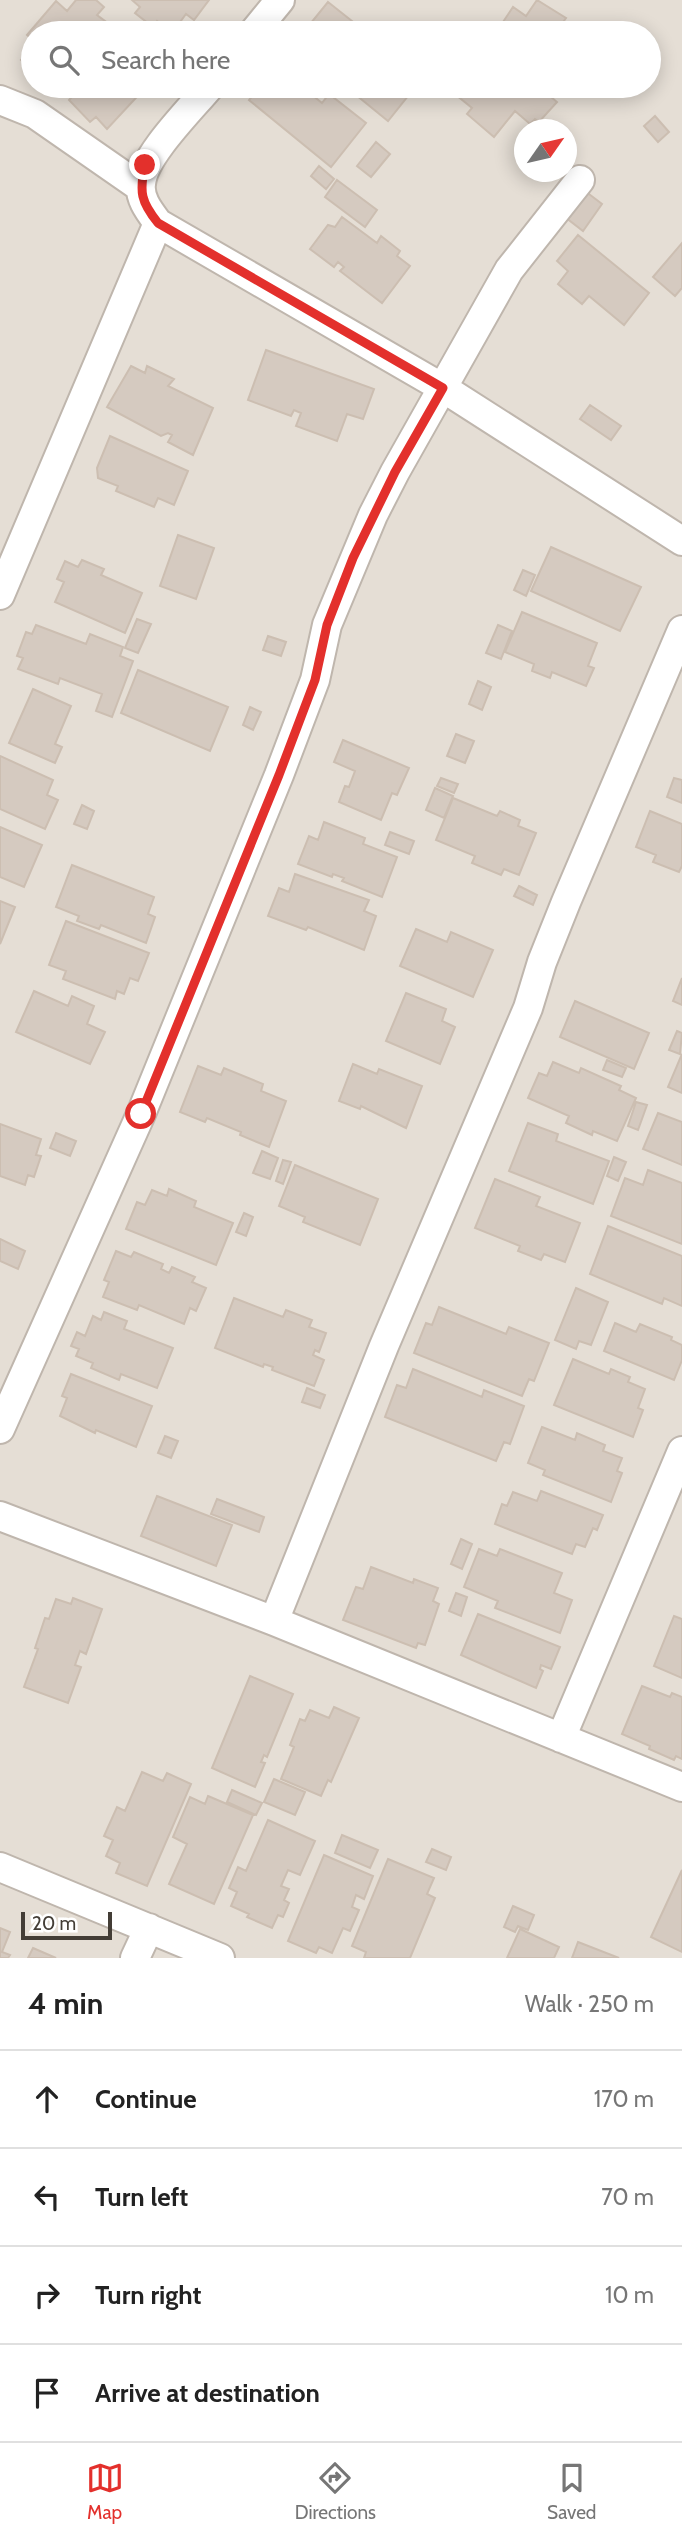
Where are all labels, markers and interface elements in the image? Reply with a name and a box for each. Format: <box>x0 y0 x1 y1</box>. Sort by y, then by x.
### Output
search box <box>21 21 661 98</box>
icon: search <box>45 41 83 79</box>
text: Search here <box>101 44 230 76</box>
north arrow <box>514 119 577 182</box>
route end <box>129 149 160 180</box>
route start <box>125 1098 156 1129</box>
scale bar <box>21 1909 112 1941</box>
text: 20 m <box>32 1912 76 1935</box>
text: 4 min <box>28 1985 103 2022</box>
text: Walk · 250 m <box>525 1990 654 2018</box>
icon: ahead <box>28 2080 66 2118</box>
text: Continue <box>95 2083 197 2115</box>
text: 170 m <box>594 2085 654 2113</box>
icon: left <box>28 2178 66 2216</box>
text: Turn left <box>95 2181 188 2213</box>
text: 70 m <box>601 2183 654 2211</box>
icon: right <box>28 2276 66 2314</box>
text: Turn right <box>95 2279 201 2311</box>
text: 10 m <box>605 2281 654 2309</box>
icon: arrive <box>28 2374 66 2412</box>
text: Arrive at destination <box>95 2377 320 2409</box>
tab: Map <box>86 2459 124 2524</box>
tab: Directions <box>295 2459 376 2524</box>
tab: Saved <box>547 2459 596 2524</box>

